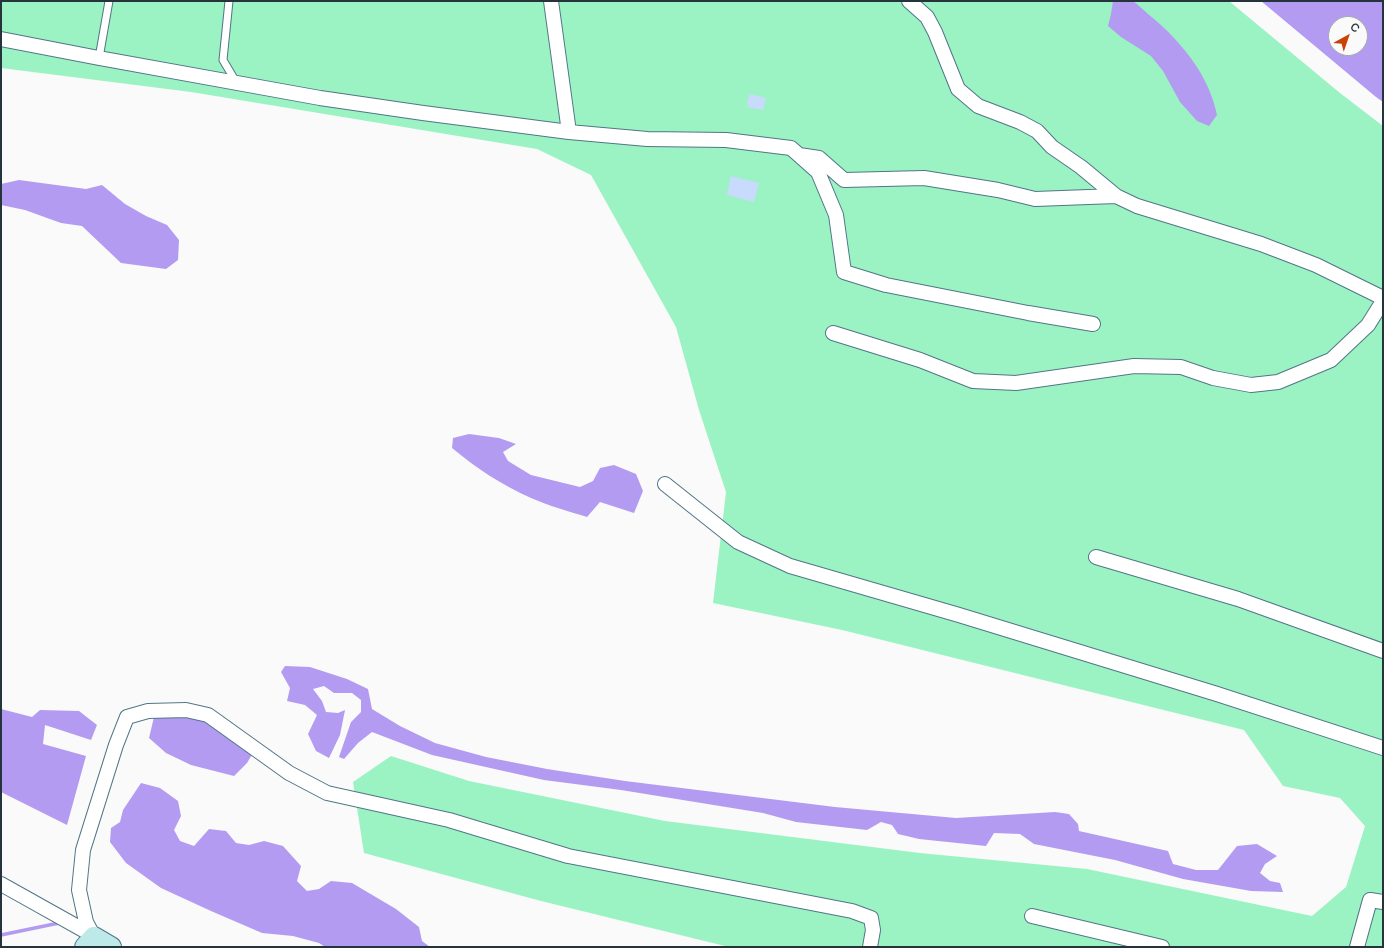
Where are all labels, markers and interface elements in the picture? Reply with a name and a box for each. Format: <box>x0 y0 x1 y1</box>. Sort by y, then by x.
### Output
north arrow <box>1328 16 1368 56</box>
text: С <box>1347 19 1363 36</box>

